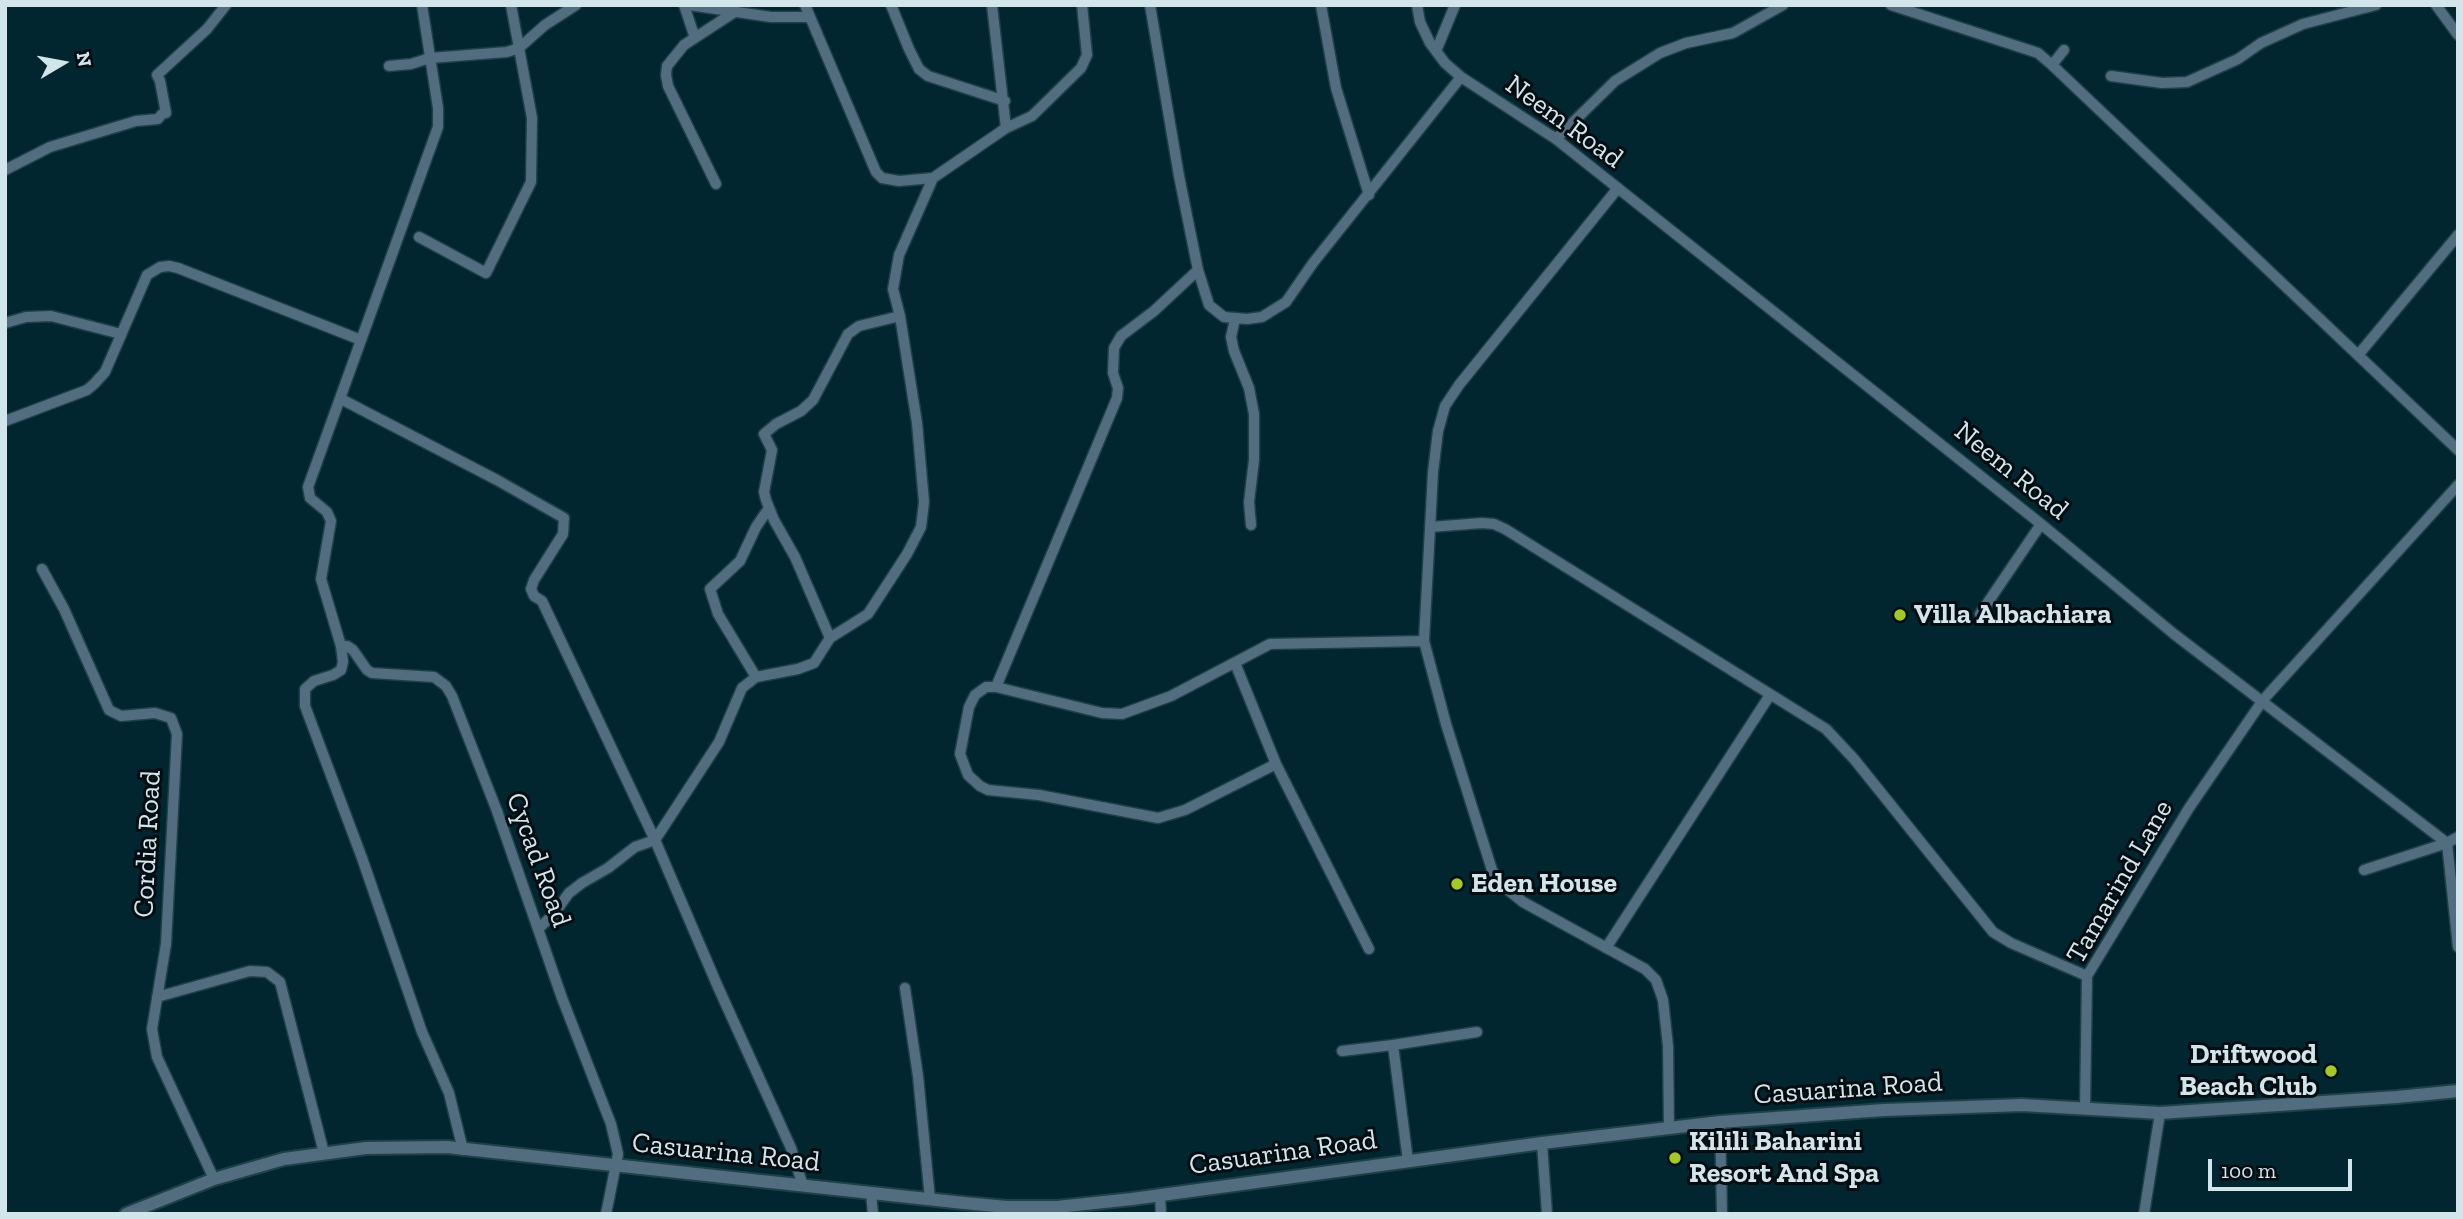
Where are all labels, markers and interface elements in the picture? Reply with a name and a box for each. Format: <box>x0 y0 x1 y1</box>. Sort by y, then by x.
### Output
north arrow <box>28 28 98 98</box>
text: N <box>72 50 97 68</box>
street label: Neem Road <box>1499 68 1629 176</box>
street label: Neem Road <box>1947 415 2075 527</box>
place label: Villa Albachiara <box>1914 598 2111 632</box>
marker: Villa Albachiara <box>1892 607 1908 623</box>
street label: Cordia Road <box>127 769 169 919</box>
street label: Cycad Road <box>498 788 578 932</box>
street label: Tamarind Lane <box>2060 794 2180 970</box>
place label: Eden House <box>1471 867 1617 901</box>
marker: Eden House <box>1449 876 1465 892</box>
place label: Driftwood Beach Club <box>2179 1038 2317 1104</box>
marker: Driftwood Beach Club <box>2323 1063 2339 1079</box>
street label: Casuarina Road <box>1753 1066 1943 1112</box>
street label: Casuarina Road <box>1187 1123 1379 1183</box>
place label: Kilili Baharini Resort And Spa <box>1689 1125 1879 1191</box>
street label: Casuarina Road <box>630 1126 822 1180</box>
scale bar <box>2211 1146 2354 1190</box>
marker: Kilili Baharini Resort And Spa <box>1667 1150 1683 1166</box>
text: 100 m <box>2221 1158 2276 1183</box>

